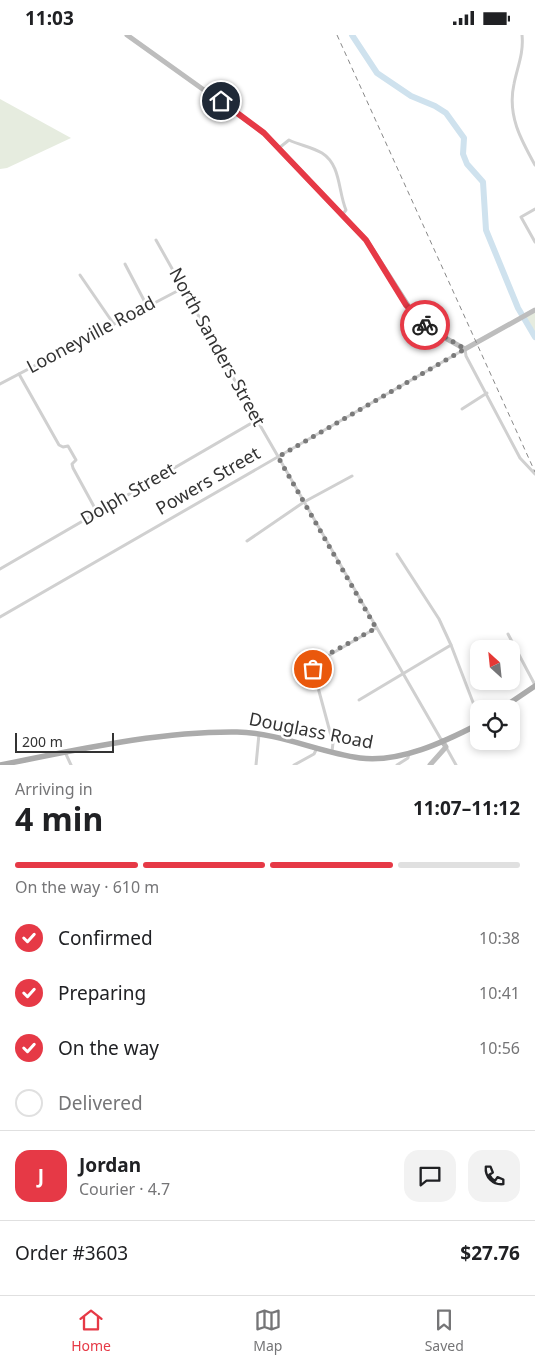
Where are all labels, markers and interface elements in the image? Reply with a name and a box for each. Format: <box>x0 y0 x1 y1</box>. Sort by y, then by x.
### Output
text: 11:03 <box>25 5 74 31</box>
pin <box>200 80 242 122</box>
icon: home <box>207 87 235 115</box>
street label: North Sanders Street <box>164 263 272 430</box>
street label: Looneyville Road <box>22 290 159 378</box>
courier <box>400 300 450 350</box>
icon: bike <box>411 311 439 339</box>
street label: Powers Street <box>151 440 264 520</box>
street label: Dolph Street <box>76 456 180 530</box>
north arrow <box>470 640 520 690</box>
map controls <box>470 640 520 750</box>
pin <box>292 648 334 690</box>
icon: bag <box>299 655 327 683</box>
button: locate <box>470 700 520 750</box>
street label: Douglass Road <box>247 706 375 754</box>
scale bar <box>15 730 114 753</box>
text: 200 m <box>22 732 63 751</box>
text: Arriving in <box>15 778 93 800</box>
text: 11:07–11:12 <box>413 795 520 821</box>
text: 4 min <box>15 797 103 840</box>
text: On the way · 610 m <box>15 876 159 898</box>
icon: check <box>15 924 43 952</box>
text: Confirmed <box>58 925 153 951</box>
text: 10:38 <box>479 927 520 949</box>
icon: check <box>15 979 43 1007</box>
text: Preparing <box>58 980 146 1006</box>
text: 10:41 <box>479 982 520 1004</box>
icon: check <box>15 1034 43 1062</box>
text: On the way <box>58 1035 159 1061</box>
text: 10:56 <box>479 1037 520 1059</box>
text: Delivered <box>58 1090 143 1116</box>
button: chat <box>404 1150 456 1202</box>
button: phone <box>468 1150 520 1202</box>
text: Jordan <box>79 1152 141 1178</box>
text: J <box>38 1163 44 1189</box>
text: Courier · 4.7 <box>79 1178 170 1200</box>
text: Order #3603 <box>15 1240 128 1266</box>
text: $27.76 <box>460 1240 520 1266</box>
tab: Home <box>71 1306 111 1355</box>
tab: Map <box>253 1306 282 1355</box>
tab: Saved <box>425 1306 464 1355</box>

